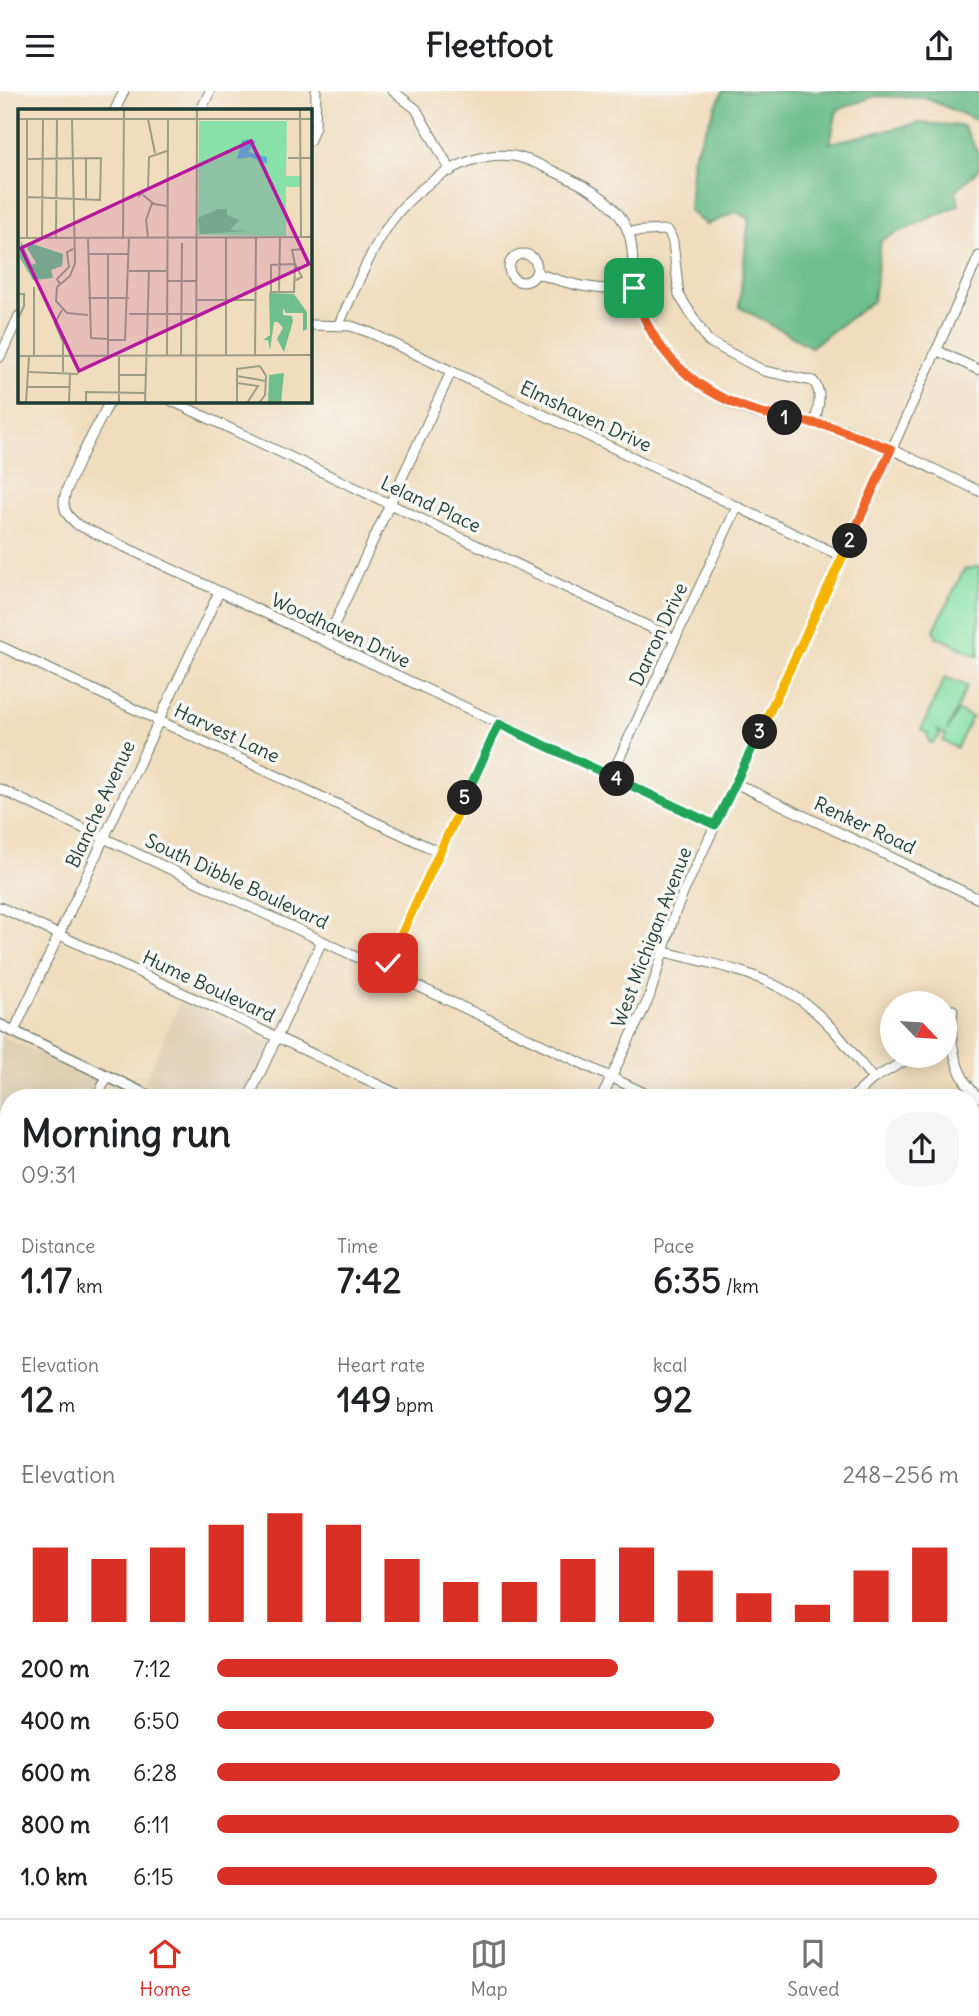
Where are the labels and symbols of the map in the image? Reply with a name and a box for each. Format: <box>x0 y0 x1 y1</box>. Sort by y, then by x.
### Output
inset map <box>18 109 312 403</box>
pin <box>604 258 664 318</box>
street label: Elmshaven Drive <box>516 375 656 457</box>
pin: 1 <box>768 401 802 435</box>
street label: Leland Place <box>377 470 485 538</box>
pin: 2 <box>832 524 868 559</box>
street label: Darron Drive <box>624 579 692 689</box>
street label: Woodhaven Drive <box>268 587 414 673</box>
street label: Harvest Lane <box>170 698 284 768</box>
pin: 3 <box>742 715 778 749</box>
street label: Blanche Avenue <box>60 737 140 871</box>
pin: 4 <box>600 761 634 797</box>
pin: 5 <box>448 781 482 815</box>
street label: Renker Road <box>810 791 920 859</box>
street label: South Dibble Boulevard <box>142 828 332 934</box>
street label: West Michigan Avenue <box>605 843 697 1031</box>
pin <box>358 933 418 993</box>
street label: Hume Boulevard <box>139 945 279 1027</box>
north arrow <box>880 991 957 1067</box>

